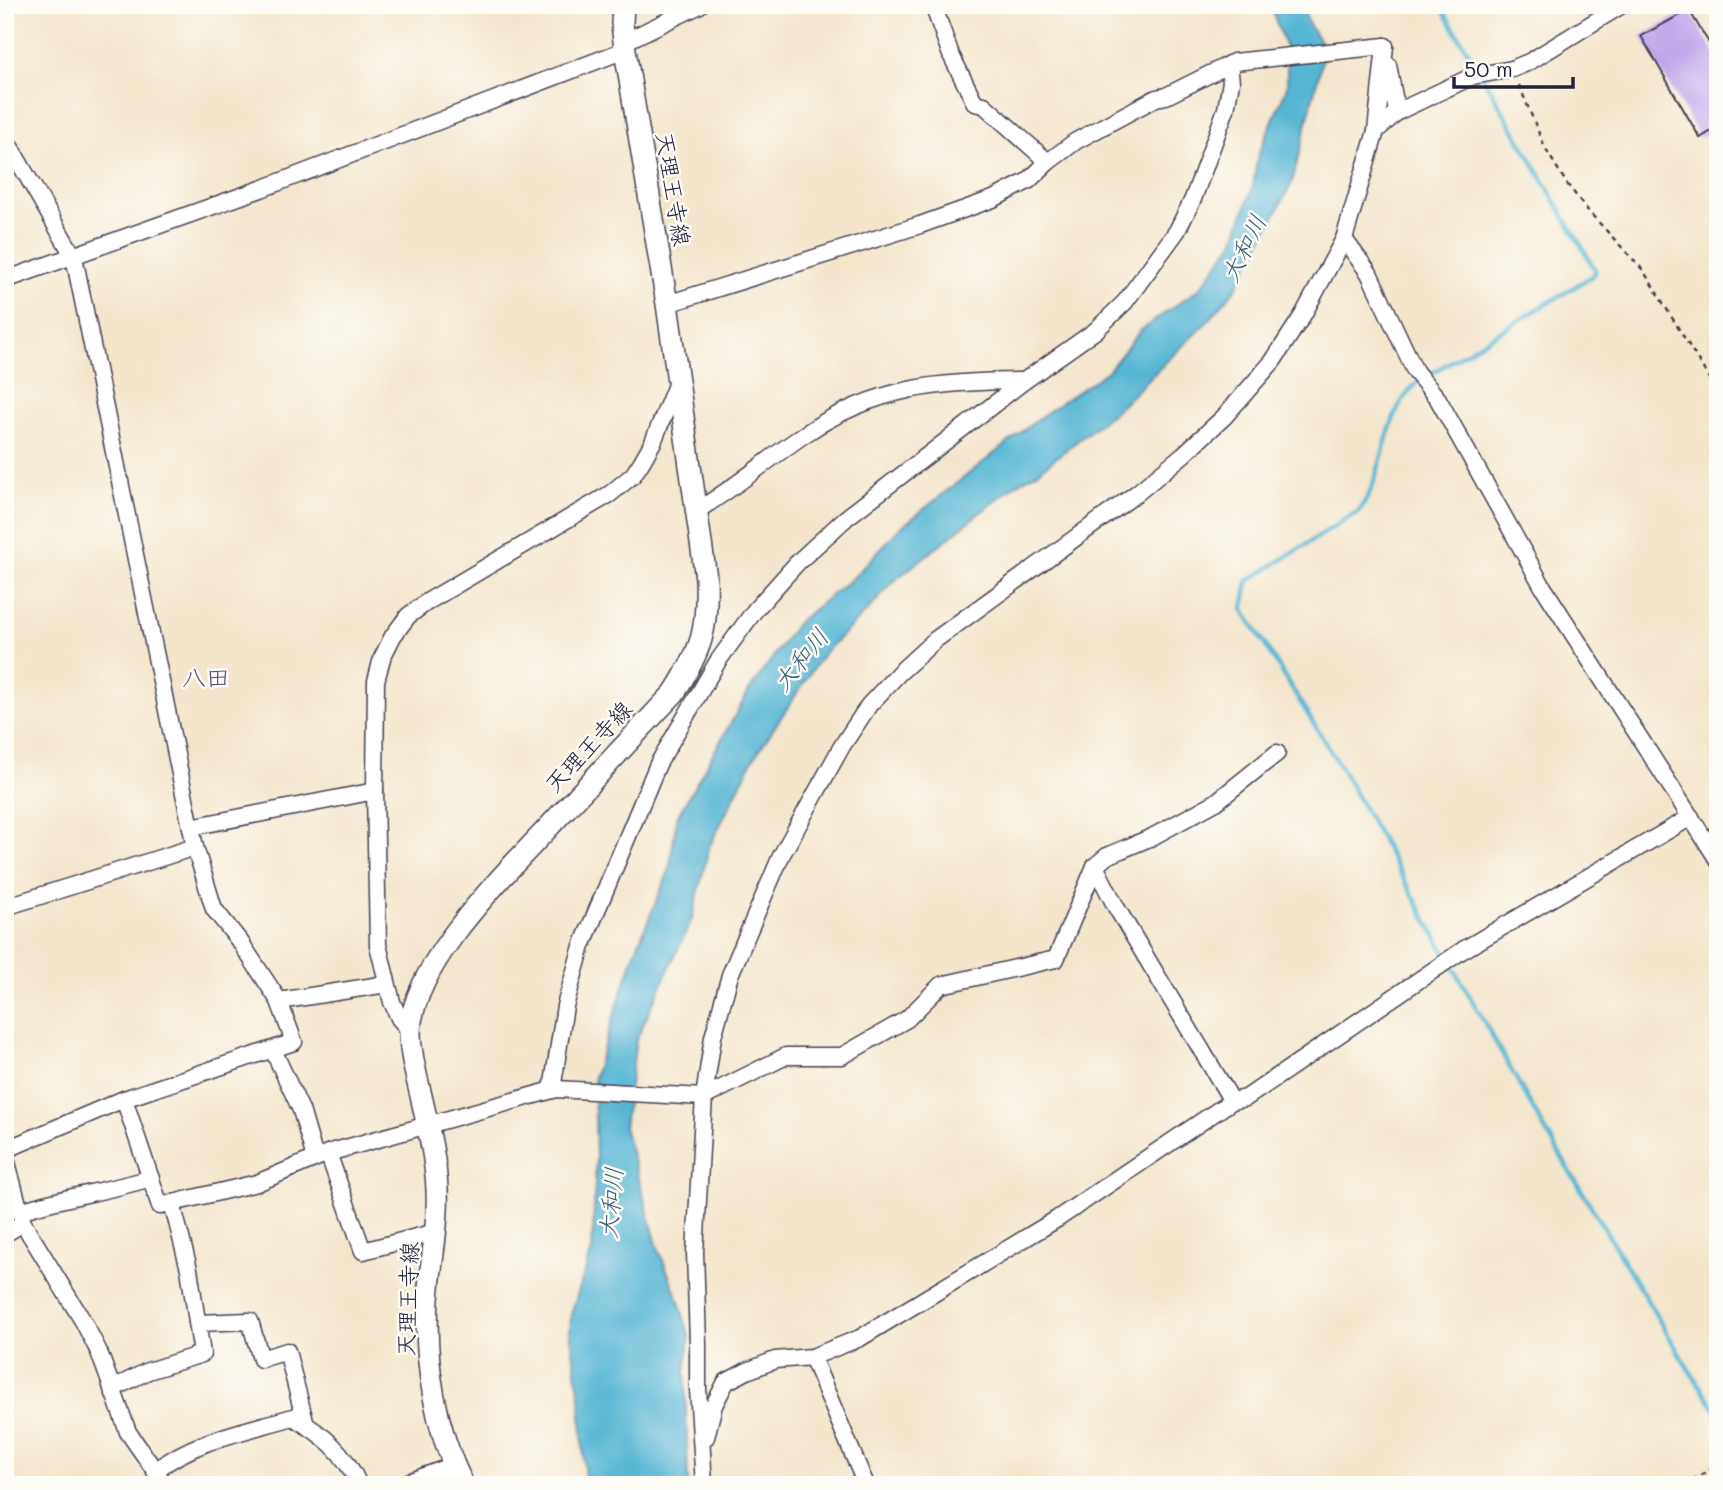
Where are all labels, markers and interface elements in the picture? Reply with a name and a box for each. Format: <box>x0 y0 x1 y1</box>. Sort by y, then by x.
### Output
scale bar <box>1454 46 1572 90</box>
text: 50 m <box>1464 55 1513 82</box>
street label: 天理王寺線 <box>650 130 698 248</box>
water label: 大和川 <box>1213 209 1273 287</box>
water label: 大和川 <box>765 621 835 697</box>
district label: 八田 <box>182 661 230 692</box>
street label: 天理王寺線 <box>538 694 638 798</box>
water label: 大和川 <box>591 1166 629 1240</box>
street label: 天理王寺線 <box>390 1241 424 1357</box>

